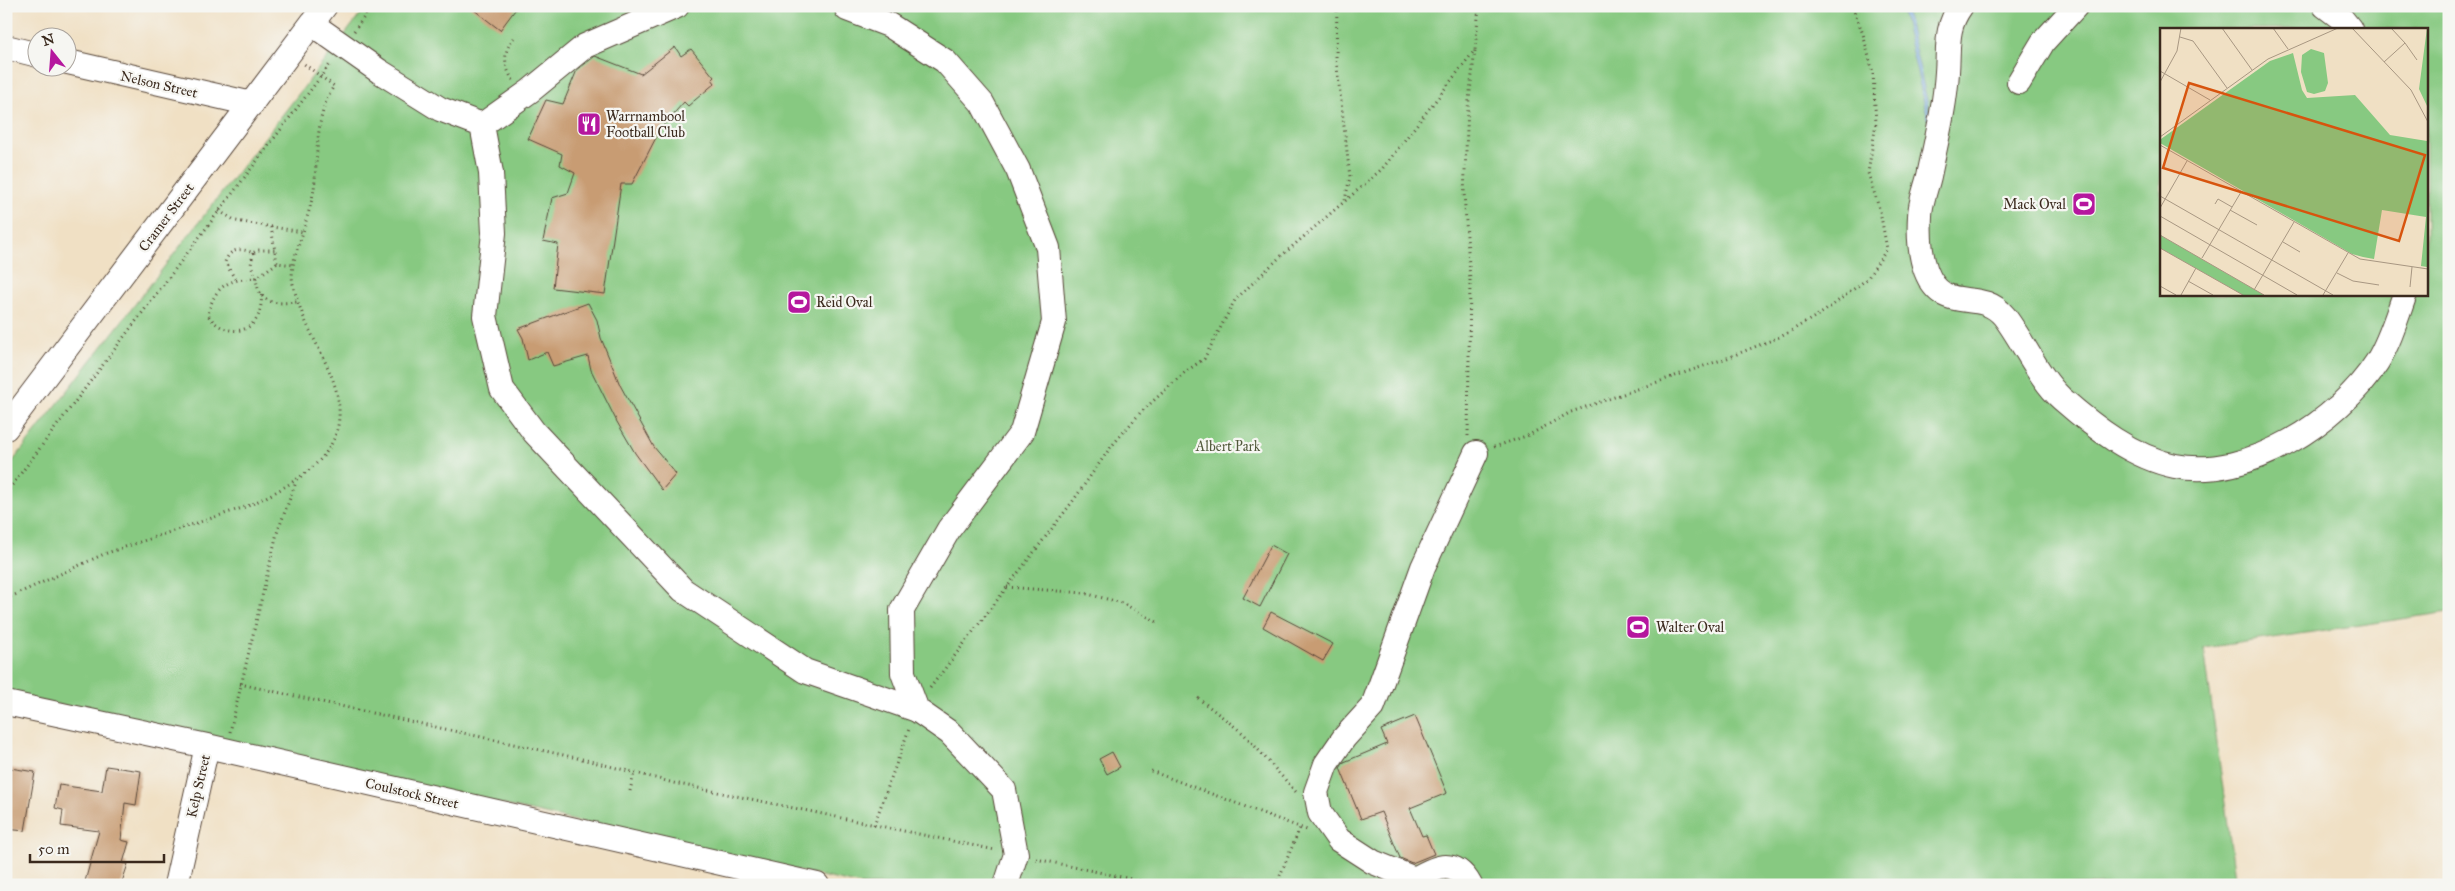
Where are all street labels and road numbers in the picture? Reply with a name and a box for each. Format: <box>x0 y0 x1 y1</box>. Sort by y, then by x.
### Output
street label: Nelson Street <box>119 67 199 102</box>
street label: Cramer Street <box>135 180 198 255</box>
street label: Kelp Street <box>183 753 214 819</box>
street label: Coulstock Street <box>364 774 460 813</box>

